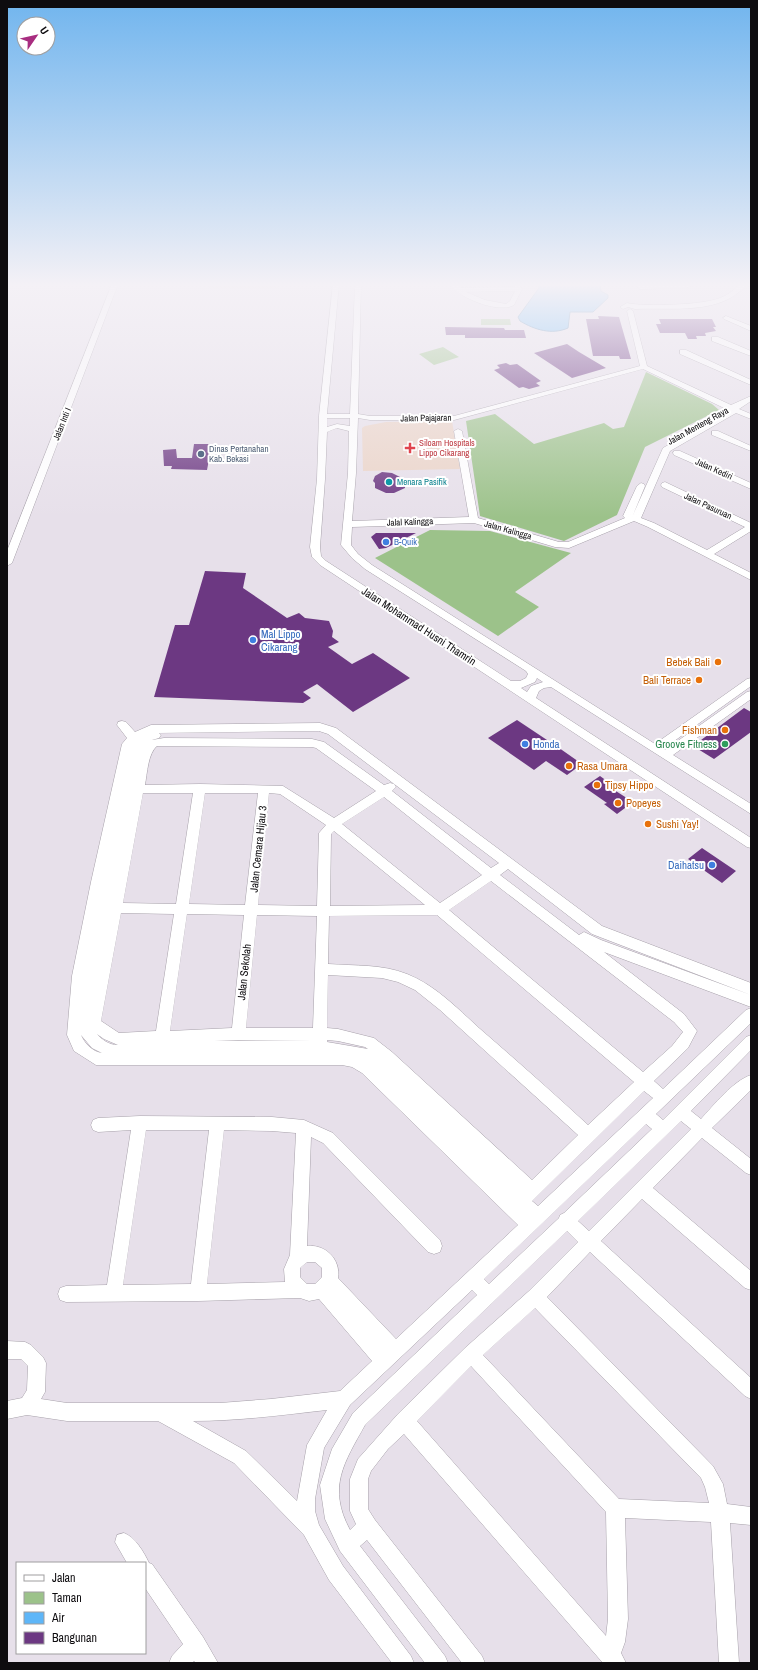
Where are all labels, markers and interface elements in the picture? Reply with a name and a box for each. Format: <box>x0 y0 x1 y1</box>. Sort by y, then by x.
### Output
north arrow <box>16 16 56 56</box>
text: U <box>37 24 52 37</box>
street label: Jalan Menteng Raya <box>665 404 731 448</box>
street label: Jalan Inti I <box>50 406 74 442</box>
street label: Jalan Pajajaran <box>400 412 452 424</box>
place label: Siloam Hospitals Lippo Cikarang <box>419 437 475 459</box>
marker: Siloam Hospitals Lippo Cikarang <box>404 442 416 454</box>
place label: Dinas Pertanahan Kab. Bekasi <box>209 443 269 465</box>
marker: Dinas Pertanahan Kab. Bekasi <box>196 449 206 459</box>
street label: Jalan Kediri <box>694 456 734 482</box>
place label: Menara Pasifik <box>397 476 447 488</box>
marker: Menara Pasifik <box>384 477 394 487</box>
street label: Jalan Pasuruan <box>682 490 734 522</box>
street label: Jalal Kalingga <box>387 515 433 529</box>
street label: Jalan Kalingga <box>483 518 533 542</box>
place label: B-Quik <box>394 536 417 548</box>
marker: B-Quik <box>381 537 391 547</box>
street label: Jalan Mohammad Husni Thamrin <box>359 584 479 668</box>
place label: Mal Lippo Cikarang <box>261 627 301 654</box>
marker: Mal Lippo Cikarang <box>248 635 258 645</box>
place label: Bebek Bali <box>666 655 710 669</box>
marker: Bebek Bali <box>713 657 723 667</box>
place label: Bali Terrace <box>643 673 691 687</box>
marker: Bali Terrace <box>694 675 704 685</box>
place label: Fishman <box>682 723 717 737</box>
marker: Fishman <box>720 725 730 735</box>
place label: Honda <box>533 737 560 751</box>
place label: Groove Fitness <box>655 737 717 751</box>
marker: Honda <box>520 739 530 749</box>
marker: Groove Fitness <box>720 739 730 749</box>
place label: Rasa Umara <box>577 759 628 773</box>
marker: Rasa Umara <box>564 761 574 771</box>
place label: Tipsy Hippo <box>605 778 653 792</box>
marker: Tipsy Hippo <box>592 780 602 790</box>
place label: Popeyes <box>626 796 662 810</box>
marker: Popeyes <box>613 798 623 808</box>
street label: Jalan Cemara Hijau 3 <box>246 805 270 893</box>
place label: Sushi Yay! <box>656 817 699 831</box>
marker: Sushi Yay! <box>643 819 653 829</box>
place label: Daihatsu <box>668 858 704 872</box>
marker: Daihatsu <box>707 860 717 870</box>
street label: Jalan Sekolah <box>234 943 254 1001</box>
legend <box>16 1562 146 1654</box>
text: Jalan <box>52 1570 76 1586</box>
text: Taman <box>52 1590 82 1606</box>
text: Air <box>51 1610 65 1626</box>
text: Bangunan <box>52 1630 97 1646</box>

